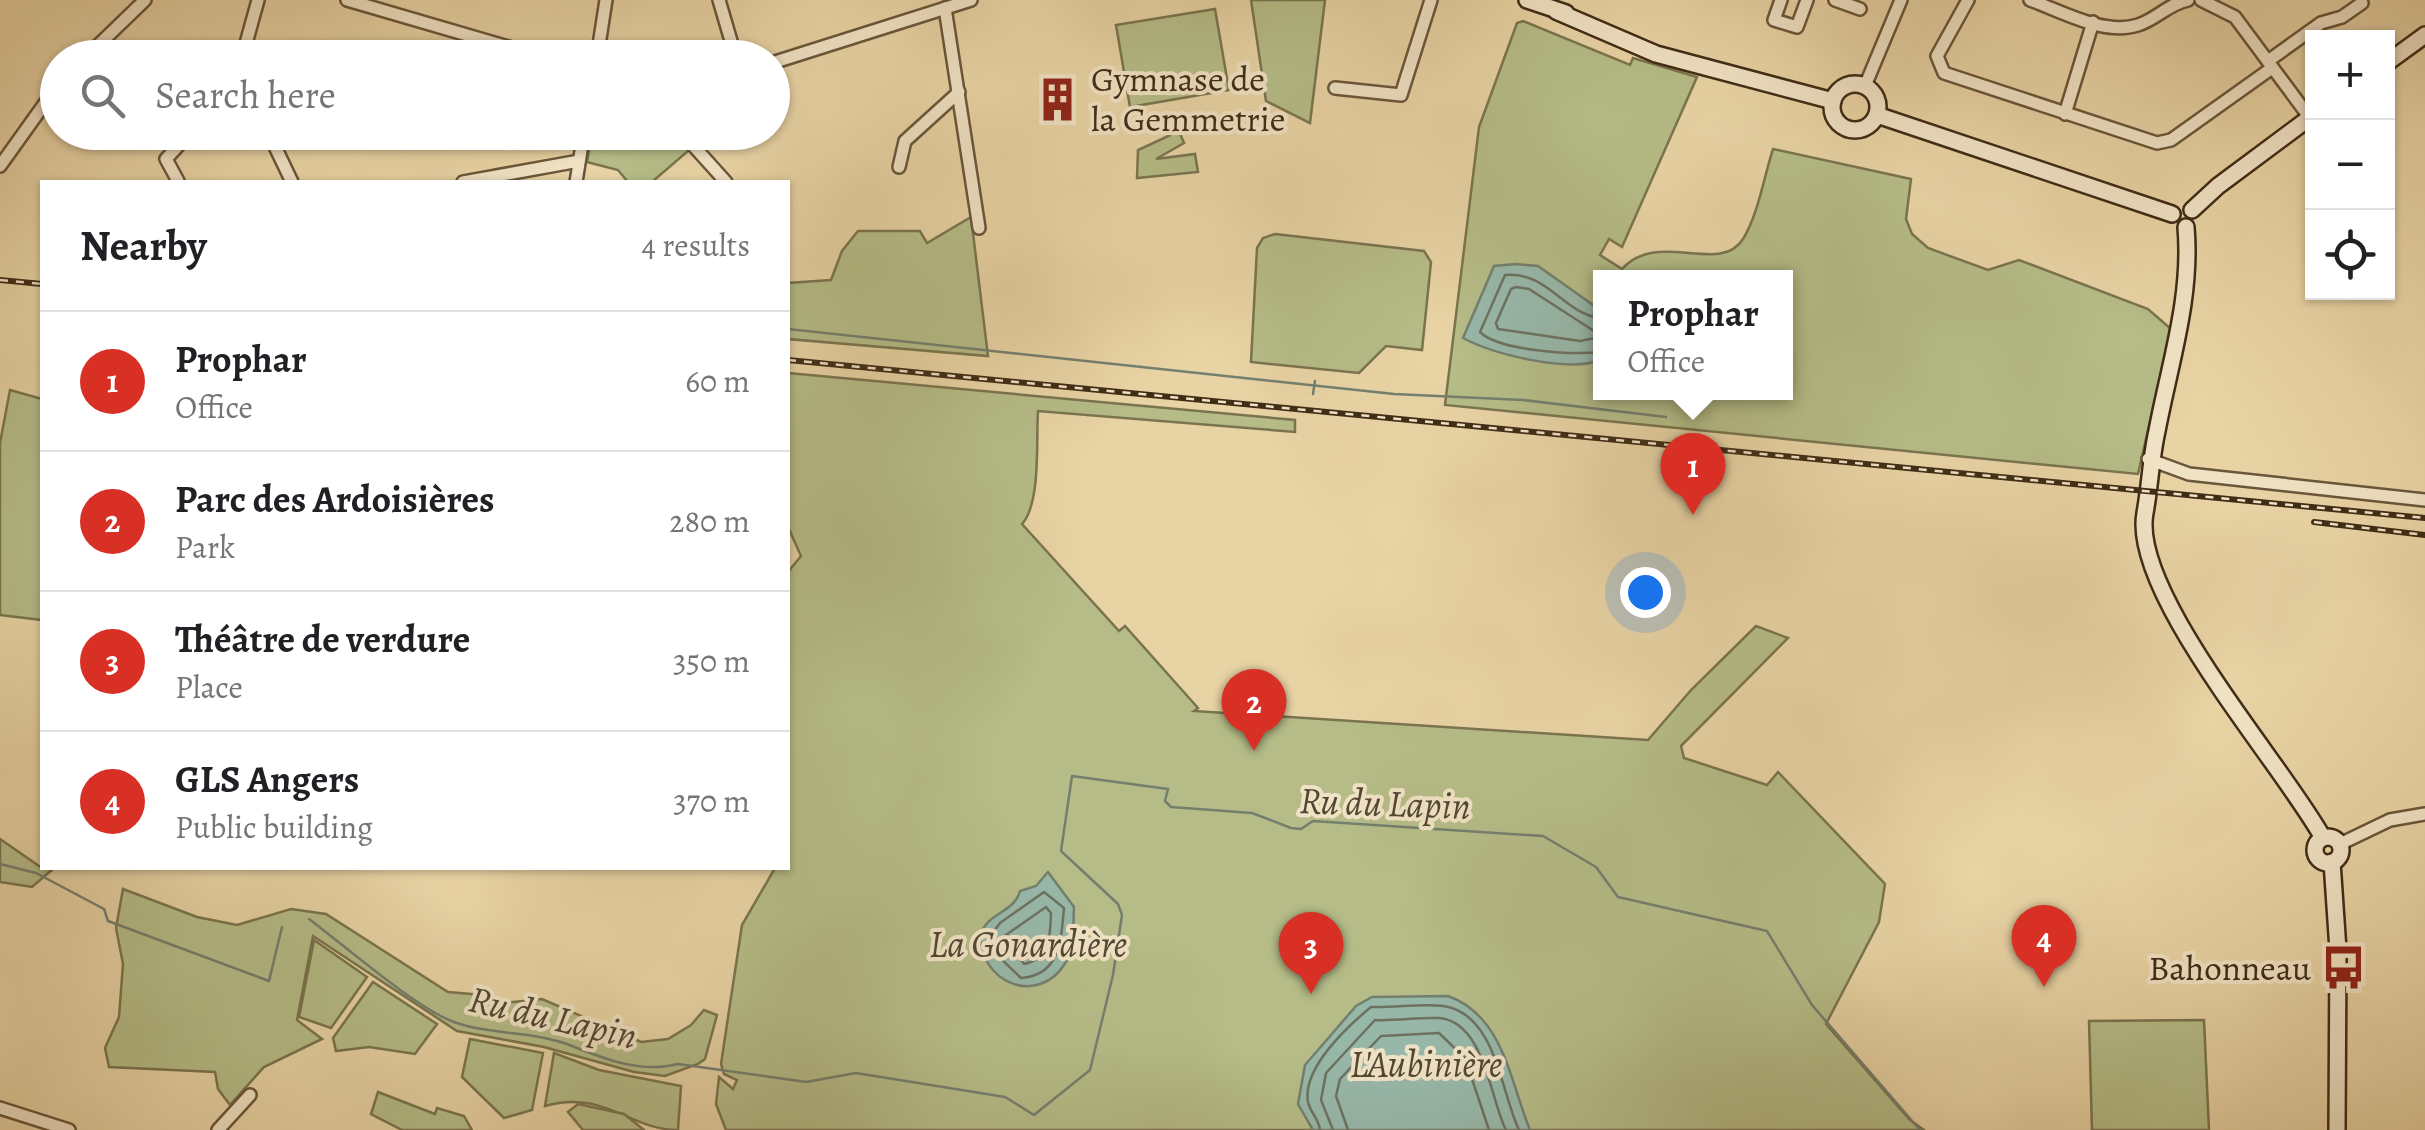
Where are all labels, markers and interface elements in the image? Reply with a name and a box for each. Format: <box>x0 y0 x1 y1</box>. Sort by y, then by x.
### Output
map controls <box>2305 30 2395 300</box>
button: + <box>2305 30 2395 120</box>
search box <box>40 40 790 150</box>
place label: Gymnase de la Gemmetrie <box>1091 55 1286 143</box>
icon: search <box>75 68 130 123</box>
text: Search here <box>155 69 336 121</box>
building icon: Gymnase de la Gemmetrie <box>1034 75 1082 123</box>
button: − <box>2305 120 2395 210</box>
button: locate <box>2305 210 2395 300</box>
text: Nearby <box>80 217 207 274</box>
text: 4 results <box>641 223 750 267</box>
popup <box>1593 270 1793 400</box>
text: Prophar <box>1627 287 1759 339</box>
text: Prophar <box>175 333 307 385</box>
text: Office <box>1627 339 1705 383</box>
text: 1 <box>107 359 118 403</box>
text: 60 m <box>685 359 750 403</box>
text: Office <box>175 385 253 429</box>
pin: 1 <box>1660 432 1726 515</box>
text: Parc des Ardoisières <box>175 473 495 525</box>
text: 2 <box>105 499 120 543</box>
text: 280 m <box>669 499 750 543</box>
text: Park <box>175 525 235 569</box>
your location <box>1620 567 1671 618</box>
text: Théâtre de verdure <box>175 613 470 665</box>
text: 3 <box>106 639 119 683</box>
text: 350 m <box>673 639 750 683</box>
text: Place <box>175 665 243 709</box>
pin: 2 <box>1222 668 1286 751</box>
text: GLS Angers <box>175 753 359 805</box>
water label: Ru du Lapin <box>1299 774 1471 832</box>
text: 4 <box>105 779 120 823</box>
text: 370 m <box>673 779 750 823</box>
text: Public building <box>175 805 373 849</box>
pin: 4 <box>2012 904 2076 987</box>
pin: 3 <box>1278 912 1344 994</box>
water label: La Gonardière <box>929 918 1127 970</box>
place label: Bahonneau <box>2148 944 2311 992</box>
bus stop icon: Bahonneau <box>2320 944 2368 992</box>
water label: Ru du Lapin <box>464 972 642 1062</box>
water label: L'Aubinière <box>1350 1038 1502 1090</box>

